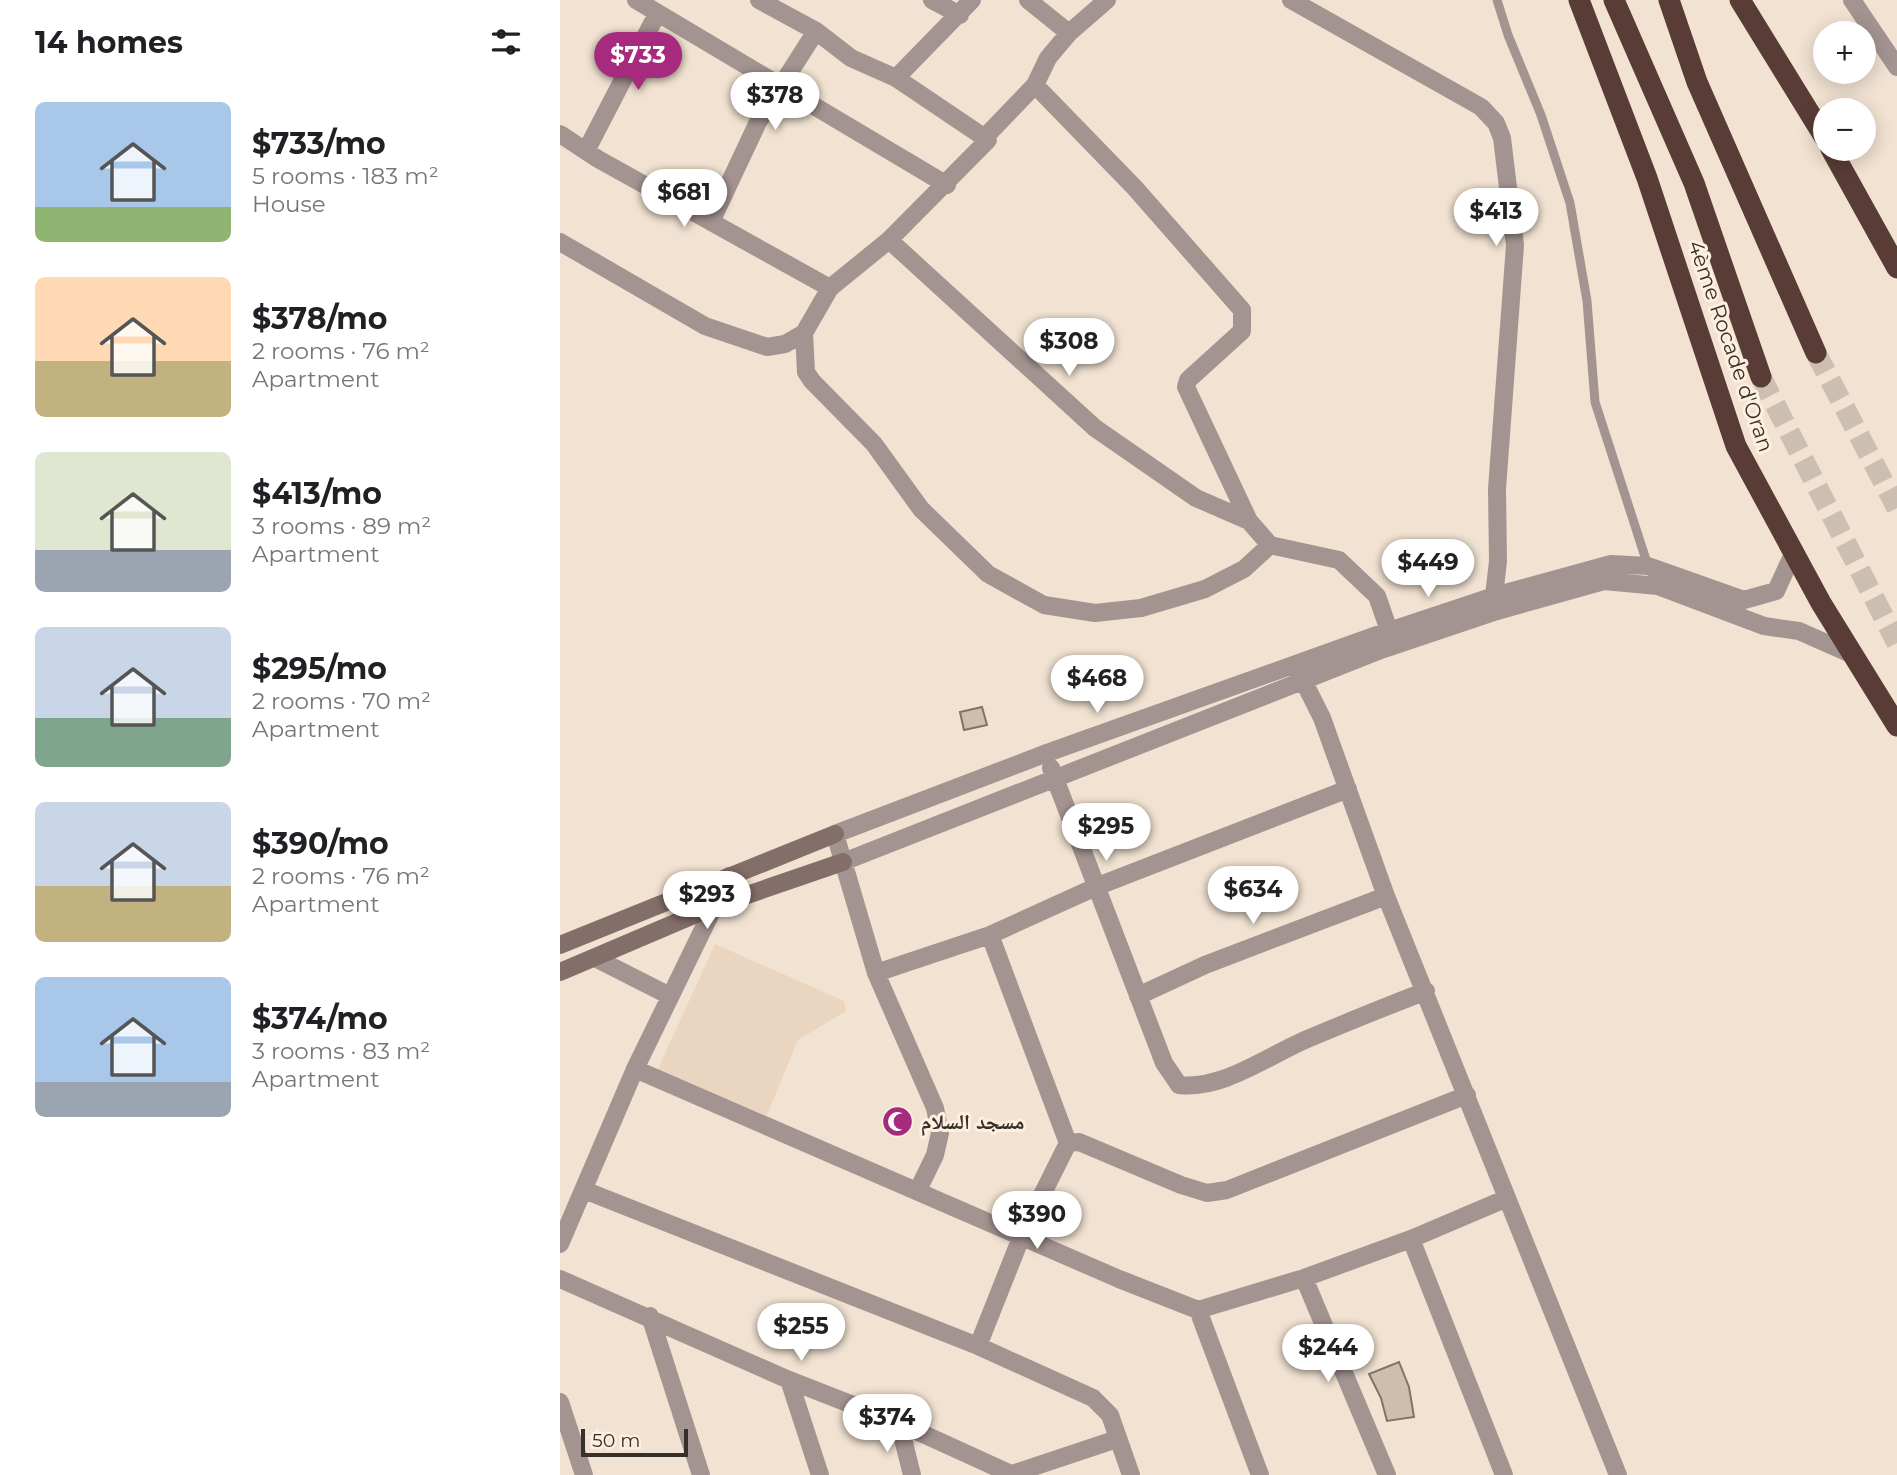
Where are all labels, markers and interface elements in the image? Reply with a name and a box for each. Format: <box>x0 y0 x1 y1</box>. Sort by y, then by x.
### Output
map controls <box>1813 21 1876 161</box>
button: + <box>1813 21 1876 84</box>
icon: filters <box>487 23 525 61</box>
text: 14 homes <box>35 24 183 61</box>
pin: $733 <box>597 32 679 92</box>
text: $733 <box>610 41 666 69</box>
pin: $378 <box>734 72 816 132</box>
text: $378 <box>746 81 804 109</box>
button: − <box>1813 98 1876 161</box>
text: $733/mo <box>252 125 386 162</box>
icon: home <box>91 130 175 214</box>
text: 5 rooms · 183 m² <box>252 162 439 190</box>
pin: $681 <box>643 170 725 229</box>
text: $681 <box>657 178 711 206</box>
pin: $413 <box>1455 188 1537 248</box>
text: House <box>252 190 326 218</box>
text: $413 <box>1470 197 1522 225</box>
street label: 4ème Rocade d'Oran <box>1683 237 1779 455</box>
text: $378/mo <box>252 300 388 337</box>
icon: home <box>91 305 175 389</box>
pin: $308 <box>1028 318 1110 378</box>
text: $308 <box>1039 327 1099 355</box>
text: 2 rooms · 76 m² <box>252 337 430 365</box>
text: Apartment <box>252 365 380 393</box>
text: $413/mo <box>252 475 382 512</box>
icon: home <box>91 480 175 564</box>
text: 3 rooms · 89 m² <box>252 512 431 540</box>
text: Apartment <box>252 540 380 568</box>
pin: $449 <box>1387 540 1469 599</box>
text: $449 <box>1397 548 1459 576</box>
text: $295/mo <box>252 650 387 687</box>
icon: home <box>91 655 175 739</box>
pin: $468 <box>1056 656 1138 715</box>
text: $468 <box>1067 664 1127 692</box>
text: 2 rooms · 70 m² <box>252 687 431 715</box>
text: Apartment <box>252 715 380 743</box>
pin: $295 <box>1065 804 1147 863</box>
text: $295 <box>1078 812 1134 840</box>
text: $390/mo <box>252 825 389 862</box>
icon: home <box>91 830 175 914</box>
text: 2 rooms · 76 m² <box>252 862 430 890</box>
pin: $634 <box>1212 866 1294 926</box>
pin: $293 <box>666 872 748 931</box>
text: $634 <box>1224 875 1282 903</box>
text: $293 <box>679 880 735 908</box>
text: Apartment <box>252 890 380 918</box>
text: $374/mo <box>252 1000 388 1037</box>
icon: home <box>91 1005 175 1089</box>
text: 3 rooms · 83 m² <box>252 1037 430 1065</box>
text: Apartment <box>252 1065 380 1093</box>
mosque icon: مسجد السلام <box>881 1104 915 1138</box>
place label: مسجد السلام <box>921 1109 1024 1136</box>
pin: $390 <box>996 1192 1078 1251</box>
text: $390 <box>1008 1200 1066 1228</box>
pin: $255 <box>760 1304 842 1363</box>
text: $255 <box>773 1312 829 1340</box>
pin: $244 <box>1287 1324 1369 1384</box>
text: $244 <box>1298 1333 1358 1361</box>
pin: $374 <box>846 1394 928 1454</box>
text: $374 <box>859 1403 915 1431</box>
scale bar <box>581 1426 688 1458</box>
text: 50 m <box>592 1429 640 1452</box>

